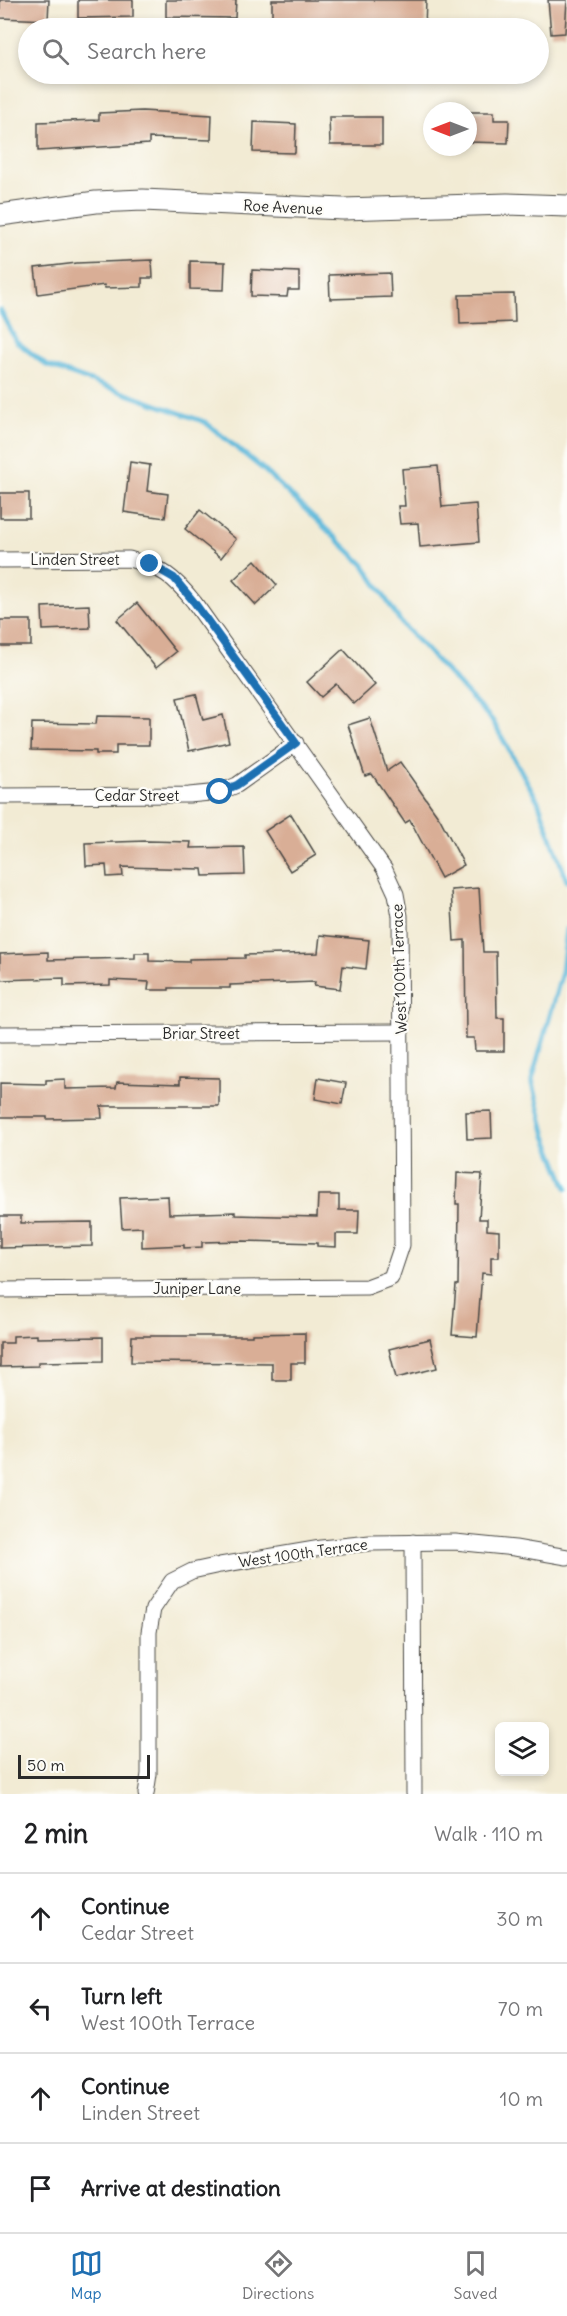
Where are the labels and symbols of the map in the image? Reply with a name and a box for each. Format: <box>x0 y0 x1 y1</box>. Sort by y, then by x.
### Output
north arrow <box>423 102 477 156</box>
street label: Roe Avenue <box>243 195 323 219</box>
street label: Linden Street <box>30 550 120 569</box>
route end <box>136 550 162 576</box>
route start <box>206 778 232 804</box>
street label: Cedar Street <box>95 786 179 805</box>
street label: West 100th Terrace <box>387 903 411 1035</box>
street label: Briar Street <box>162 1024 240 1043</box>
street label: Juniper Lane <box>153 1279 241 1298</box>
street label: West 100th Terrace <box>237 1535 369 1571</box>
scale bar <box>18 1752 150 1780</box>

